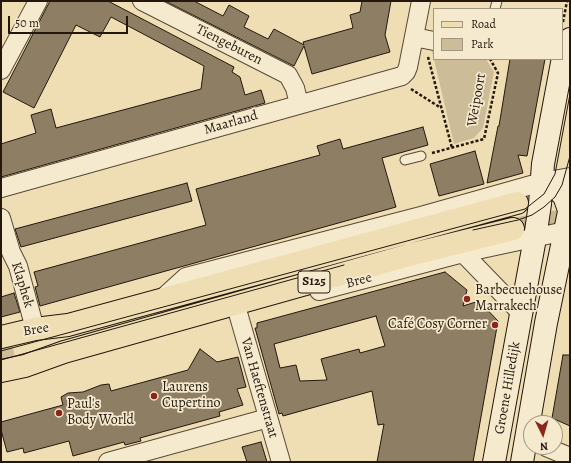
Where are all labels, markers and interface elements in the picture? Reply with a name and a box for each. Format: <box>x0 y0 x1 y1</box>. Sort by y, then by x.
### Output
scale bar <box>10 8 130 34</box>
legend <box>433 8 563 60</box>
text: 50 m <box>15 15 39 31</box>
text: Road <box>471 16 496 32</box>
street label: Tiengeburen <box>193 21 265 69</box>
text: Park <box>471 36 494 52</box>
street label: Weipoort <box>464 72 490 128</box>
street label: Maarland <box>202 107 260 139</box>
street label: Klaphek <box>7 260 37 310</box>
street label: Bree <box>344 270 374 292</box>
road number: S125 <box>298 271 330 293</box>
place label: Barbecuehouse Marrakech <box>475 283 562 316</box>
marker: Barbecuehouse Marrakech <box>462 294 472 304</box>
place label: Café Cosy Corner <box>388 317 487 333</box>
street label: Bree <box>22 320 50 340</box>
marker: Café Cosy Corner <box>490 320 500 330</box>
street label: Van Haeftenstraat <box>237 336 281 440</box>
street label: Groene Hilledijk <box>492 340 524 436</box>
place label: Laurens Cupertino <box>162 380 221 412</box>
marker: Laurens Cupertino <box>149 391 159 401</box>
place label: Paul's Body World <box>67 397 134 430</box>
marker: Paul's Body World <box>54 408 64 418</box>
north arrow <box>523 415 563 455</box>
text: N <box>539 439 549 454</box>

